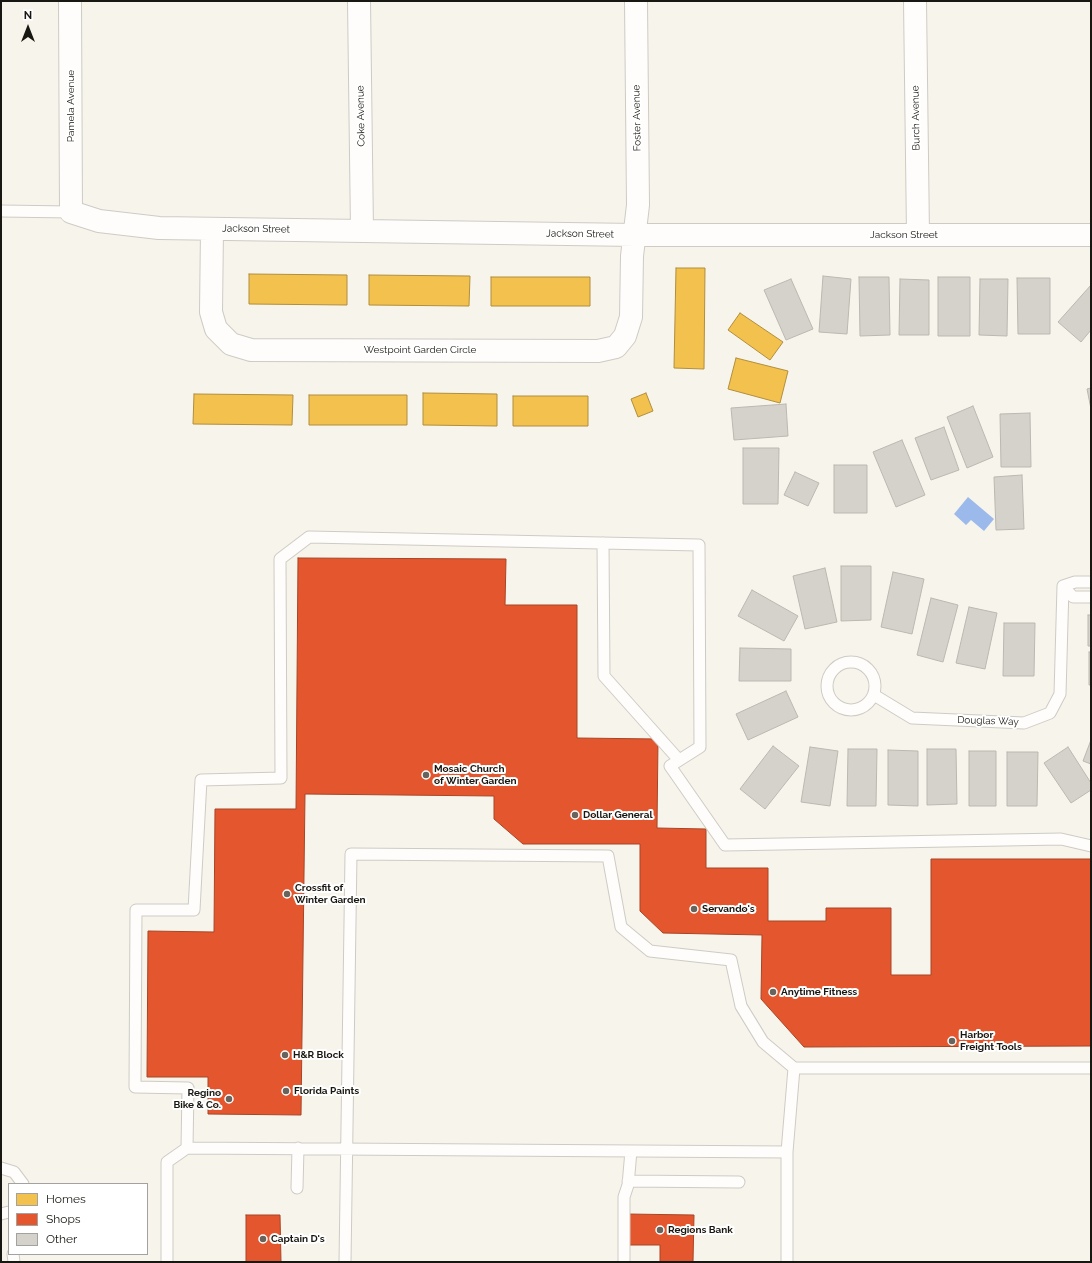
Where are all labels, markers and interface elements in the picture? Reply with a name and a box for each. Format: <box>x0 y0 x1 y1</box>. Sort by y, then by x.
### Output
north arrow <box>8 8 48 48</box>
text: N <box>24 9 32 22</box>
street label: Pamela Avenue <box>65 70 77 142</box>
street label: Coke Avenue <box>354 85 368 147</box>
street label: Foster Avenue <box>630 85 644 151</box>
street label: Burch Avenue <box>909 85 923 151</box>
street label: Jackson Street <box>222 222 290 236</box>
street label: Jackson Street <box>546 227 614 241</box>
street label: Jackson Street <box>870 229 938 241</box>
street label: Westpoint Garden Circle <box>364 344 476 356</box>
street label: Douglas Way <box>957 714 1019 728</box>
place label: Mosaic Church of Winter Garden <box>434 763 517 786</box>
marker: Mosaic Church of Winter Garden <box>421 770 431 780</box>
place label: Dollar General <box>583 809 653 821</box>
marker: Dollar General <box>570 810 580 820</box>
place label: Crossfit of Winter Garden <box>295 882 365 906</box>
marker: Crossfit of Winter Garden <box>282 889 292 899</box>
place label: Servando's <box>702 903 755 915</box>
marker: Servando's <box>689 904 699 914</box>
place label: Anytime Fitness <box>781 986 857 998</box>
marker: Anytime Fitness <box>768 987 778 997</box>
place label: Harbor Freight Tools <box>960 1029 1022 1052</box>
marker: Harbor Freight Tools <box>947 1036 957 1046</box>
place label: H&R Block <box>293 1049 344 1061</box>
marker: H&R Block <box>280 1050 290 1060</box>
place label: Florida Paints <box>294 1085 359 1097</box>
marker: Florida Paints <box>281 1086 291 1096</box>
place label: Regino Bike & Co. <box>173 1087 221 1110</box>
marker: Regino Bike & Co. <box>224 1094 234 1104</box>
legend <box>8 1183 148 1255</box>
text: Homes <box>46 1192 86 1206</box>
text: Shops <box>46 1212 81 1226</box>
place label: Regions Bank <box>668 1224 733 1236</box>
marker: Regions Bank <box>655 1225 665 1235</box>
text: Other <box>46 1232 77 1246</box>
place label: Captain D's <box>271 1233 325 1245</box>
marker: Captain D's <box>258 1234 268 1244</box>

